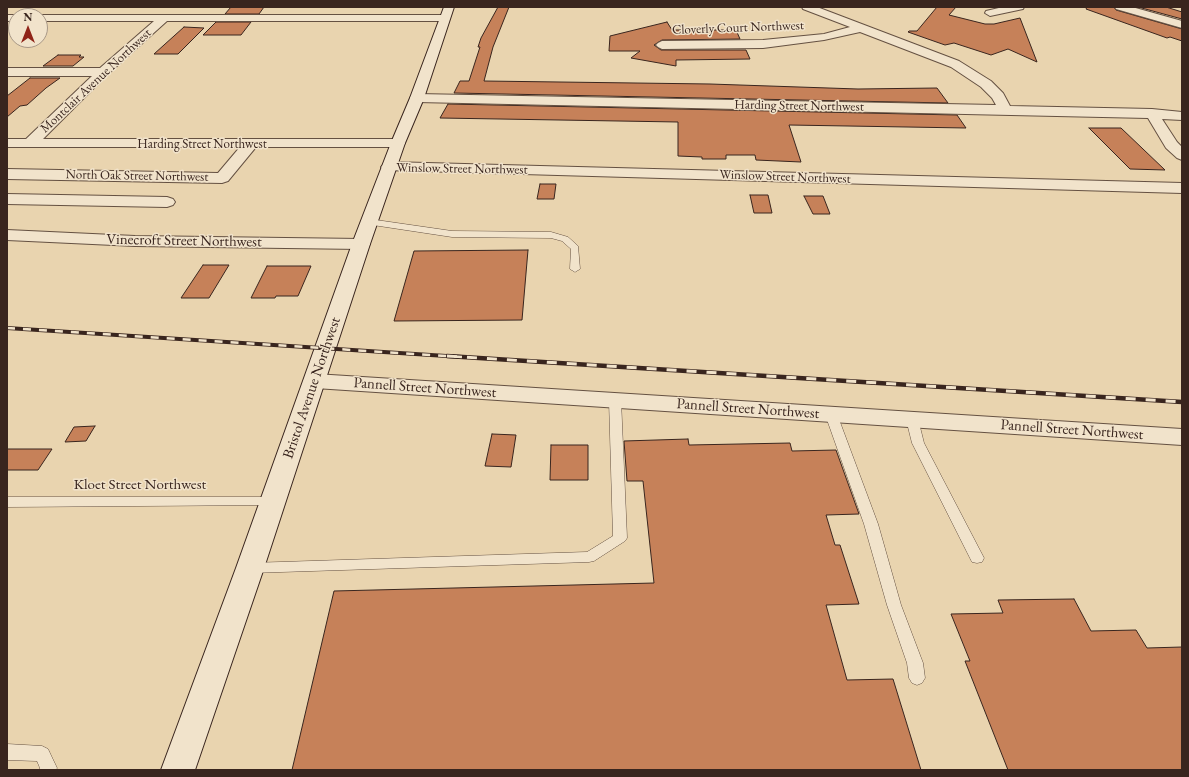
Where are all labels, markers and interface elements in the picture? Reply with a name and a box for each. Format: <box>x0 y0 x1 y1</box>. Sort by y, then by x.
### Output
north arrow <box>8 8 48 48</box>
text: N <box>24 10 32 24</box>
street label: Cloverly Court Northwest <box>672 18 804 38</box>
street label: Montclair Avenue Northwest <box>37 26 155 136</box>
street label: Harding Street Northwest <box>734 97 864 115</box>
street label: Harding Street Northwest <box>137 136 267 152</box>
street label: Winslow Street Northwest <box>396 160 528 178</box>
street label: North Oak Street Northwest <box>65 167 209 185</box>
street label: Winslow Street Northwest <box>719 167 851 187</box>
street label: Vinecroft Street Northwest <box>106 231 262 251</box>
street label: Bristol Avenue Northwest <box>279 315 345 461</box>
street label: Pannell Street Northwest <box>353 374 497 402</box>
street label: Pannell Street Northwest <box>676 395 820 423</box>
street label: Pannell Street Northwest <box>1000 416 1144 444</box>
street label: Kloet Street Northwest <box>74 476 206 494</box>

